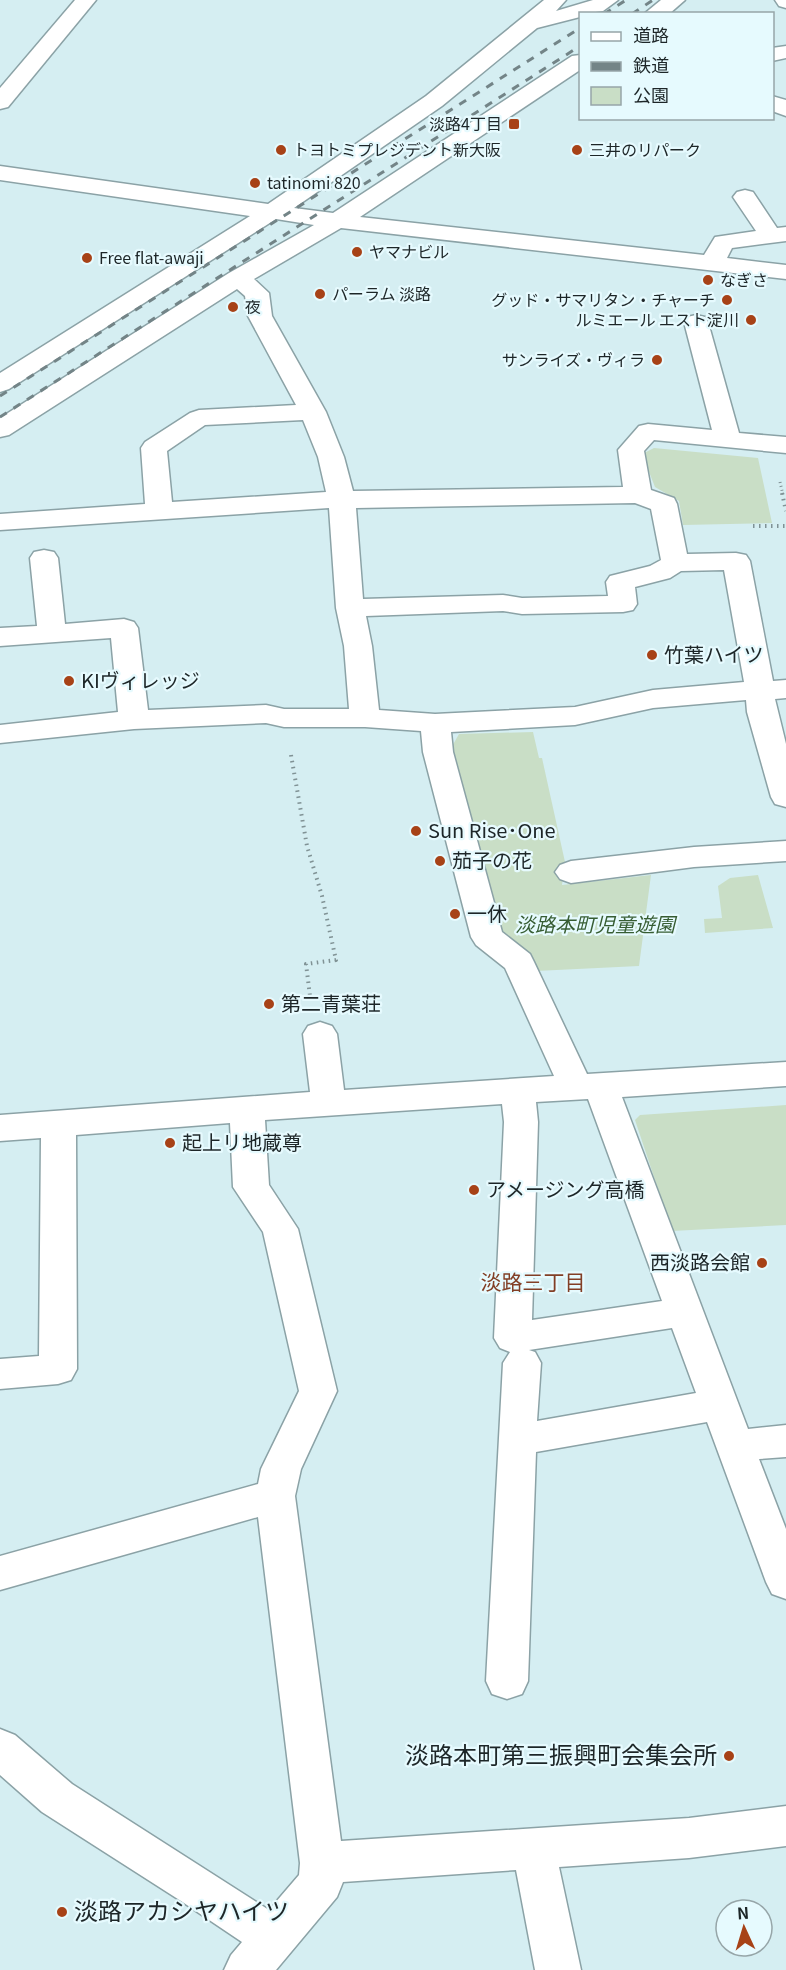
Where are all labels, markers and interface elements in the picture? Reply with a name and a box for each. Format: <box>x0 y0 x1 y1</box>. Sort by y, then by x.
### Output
legend <box>579 12 774 120</box>
text: 道路 <box>633 21 669 47</box>
text: 鉄道 <box>633 51 669 77</box>
text: 公園 <box>633 81 669 107</box>
place label: 淡路4丁目 <box>429 111 502 135</box>
marker: 淡路4丁目 <box>507 117 521 131</box>
place label: トヨトミプレジデント新大阪 <box>293 137 501 161</box>
place label: 三井のリパーク <box>589 137 701 161</box>
marker: トヨトミプレジデント新大阪 <box>274 143 288 157</box>
marker: 三井のリパーク <box>570 143 584 157</box>
place label: tatinomi 820 <box>267 170 361 194</box>
marker: tatinomi 820 <box>248 176 262 190</box>
place label: ヤマナビル <box>369 239 449 263</box>
place label: Free flat-awaji <box>99 245 204 269</box>
marker: ヤマナビル <box>350 245 364 259</box>
marker: Free flat-awaji <box>80 251 94 265</box>
place label: なぎさ <box>720 267 768 291</box>
marker: なぎさ <box>701 273 715 287</box>
place label: パーラム 淡路 <box>332 281 431 305</box>
marker: パーラム 淡路 <box>313 287 327 301</box>
place label: グッド・サマリタン・チャーチ <box>491 287 715 311</box>
marker: グッド・サマリタン・チャーチ <box>720 293 734 307</box>
place label: 夜 <box>245 294 261 318</box>
marker: 夜 <box>226 300 240 314</box>
place label: ルミエール エスト淀川 <box>575 307 739 331</box>
marker: ルミエール エスト淀川 <box>744 313 758 327</box>
place label: サンライズ・ヴィラ <box>501 347 645 371</box>
marker: サンライズ・ヴィラ <box>650 353 664 367</box>
place label: 竹葉ハイツ <box>664 639 764 668</box>
marker: 竹葉ハイツ <box>645 648 659 662</box>
place label: KIヴィレッジ <box>81 665 200 694</box>
marker: KIヴィレッジ <box>62 674 76 688</box>
place label: Sun Rise･One <box>428 815 556 844</box>
marker: Sun Rise･One <box>409 824 423 838</box>
place label: 茄子の花 <box>452 845 532 874</box>
marker: 茄子の花 <box>433 854 447 868</box>
place label: 一休 <box>467 898 507 927</box>
marker: 一休 <box>448 907 462 921</box>
park label: 淡路本町児童遊園 <box>515 909 678 938</box>
place label: 第二青葉荘 <box>281 988 381 1017</box>
marker: 第二青葉荘 <box>262 997 276 1011</box>
place label: 起上リ地蔵尊 <box>182 1127 302 1156</box>
marker: 起上リ地蔵尊 <box>163 1136 177 1150</box>
place label: アメージング高橋 <box>486 1174 645 1203</box>
marker: アメージング高橋 <box>467 1183 481 1197</box>
place label: 西淡路会館 <box>650 1247 750 1276</box>
marker: 西淡路会館 <box>755 1256 769 1270</box>
district label: 淡路三丁目 <box>481 1266 586 1296</box>
place label: 淡路本町第三振興町会集会所 <box>405 1736 717 1771</box>
marker: 淡路本町第三振興町会集会所 <box>722 1749 736 1763</box>
place label: 淡路アカシヤハイツ <box>74 1892 289 1927</box>
north arrow <box>714 1898 774 1958</box>
text: N <box>736 1900 750 1924</box>
marker: 淡路アカシヤハイツ <box>55 1905 69 1919</box>

